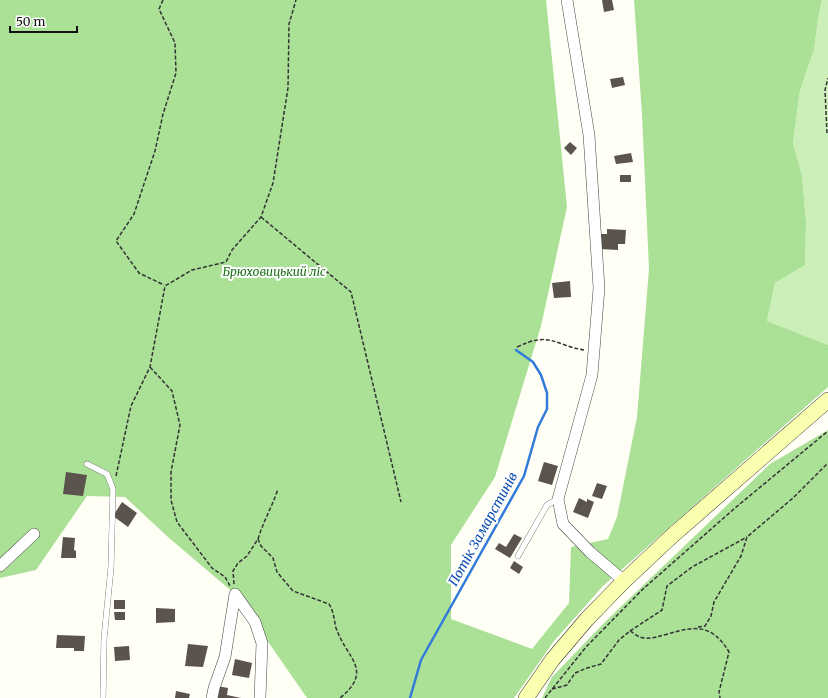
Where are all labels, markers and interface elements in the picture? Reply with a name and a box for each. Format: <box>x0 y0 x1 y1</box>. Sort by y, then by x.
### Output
scale bar <box>10 8 77 34</box>
text: 50 m <box>16 14 45 29</box>
park label: Брюховицький ліс <box>223 264 326 279</box>
water label: Потік Замарстинів <box>445 469 521 589</box>

